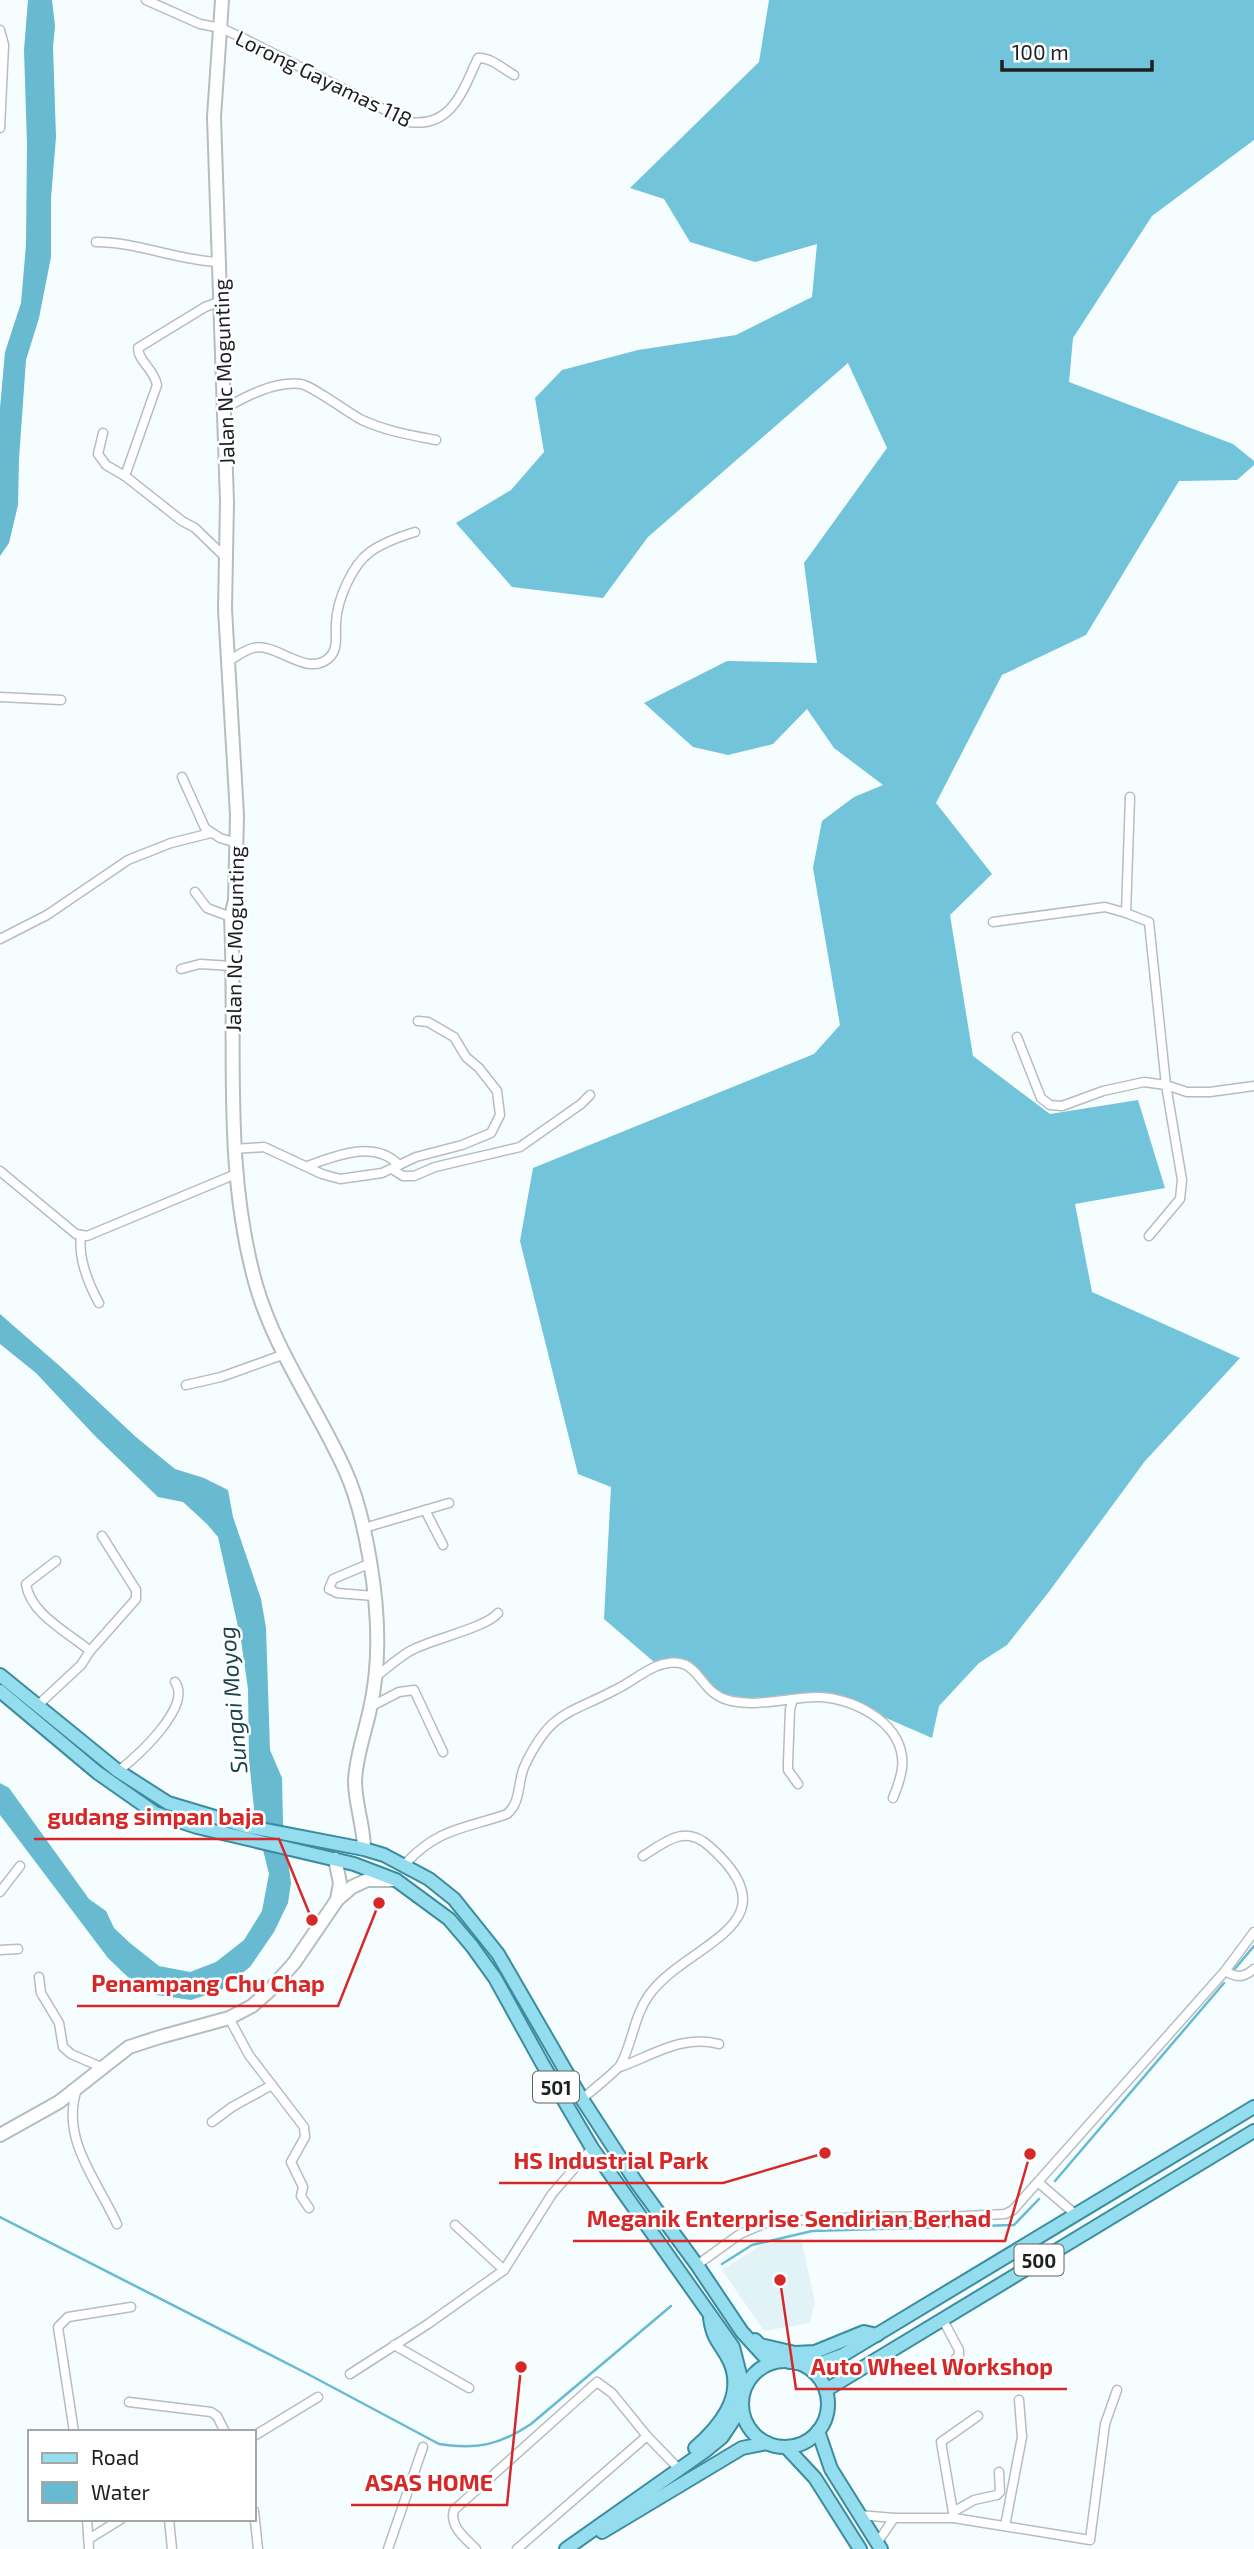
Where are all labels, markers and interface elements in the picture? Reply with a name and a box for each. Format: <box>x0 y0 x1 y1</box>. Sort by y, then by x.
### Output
street label: Lorong Gayamas 118 <box>232 24 416 132</box>
scale bar <box>1002 28 1152 72</box>
text: 100 m <box>1012 39 1069 64</box>
street label: Jalan Nc Mogunting <box>207 278 239 466</box>
street label: Jalan Nc Mogunting <box>220 845 248 1032</box>
water label: Sungai Moyog <box>212 1625 252 1775</box>
callout: gudang simpan baja <box>34 1795 279 1839</box>
text: gudang simpan baja <box>48 1802 264 1830</box>
callout: Penampang Chu Chap <box>77 1962 338 2006</box>
text: Penampang Chu Chap <box>91 1969 325 1997</box>
road number: 501 <box>533 2072 579 2102</box>
callout: HS Industrial Park <box>499 2139 723 2183</box>
text: HS Industrial Park <box>513 2146 709 2174</box>
callout: Meganik Enterprise Sendirian Berhad <box>573 2197 1005 2241</box>
text: Meganik Enterprise Sendirian Berhad <box>587 2204 991 2232</box>
road number: 500 <box>1014 2244 1064 2276</box>
callout: Auto Wheel Workshop <box>796 2345 1067 2389</box>
text: Auto Wheel Workshop <box>811 2352 1053 2380</box>
legend <box>28 2430 256 2521</box>
text: Road <box>91 2444 139 2469</box>
callout: ASAS HOME <box>351 2461 507 2505</box>
text: ASAS HOME <box>365 2468 493 2496</box>
text: Water <box>91 2479 150 2504</box>

